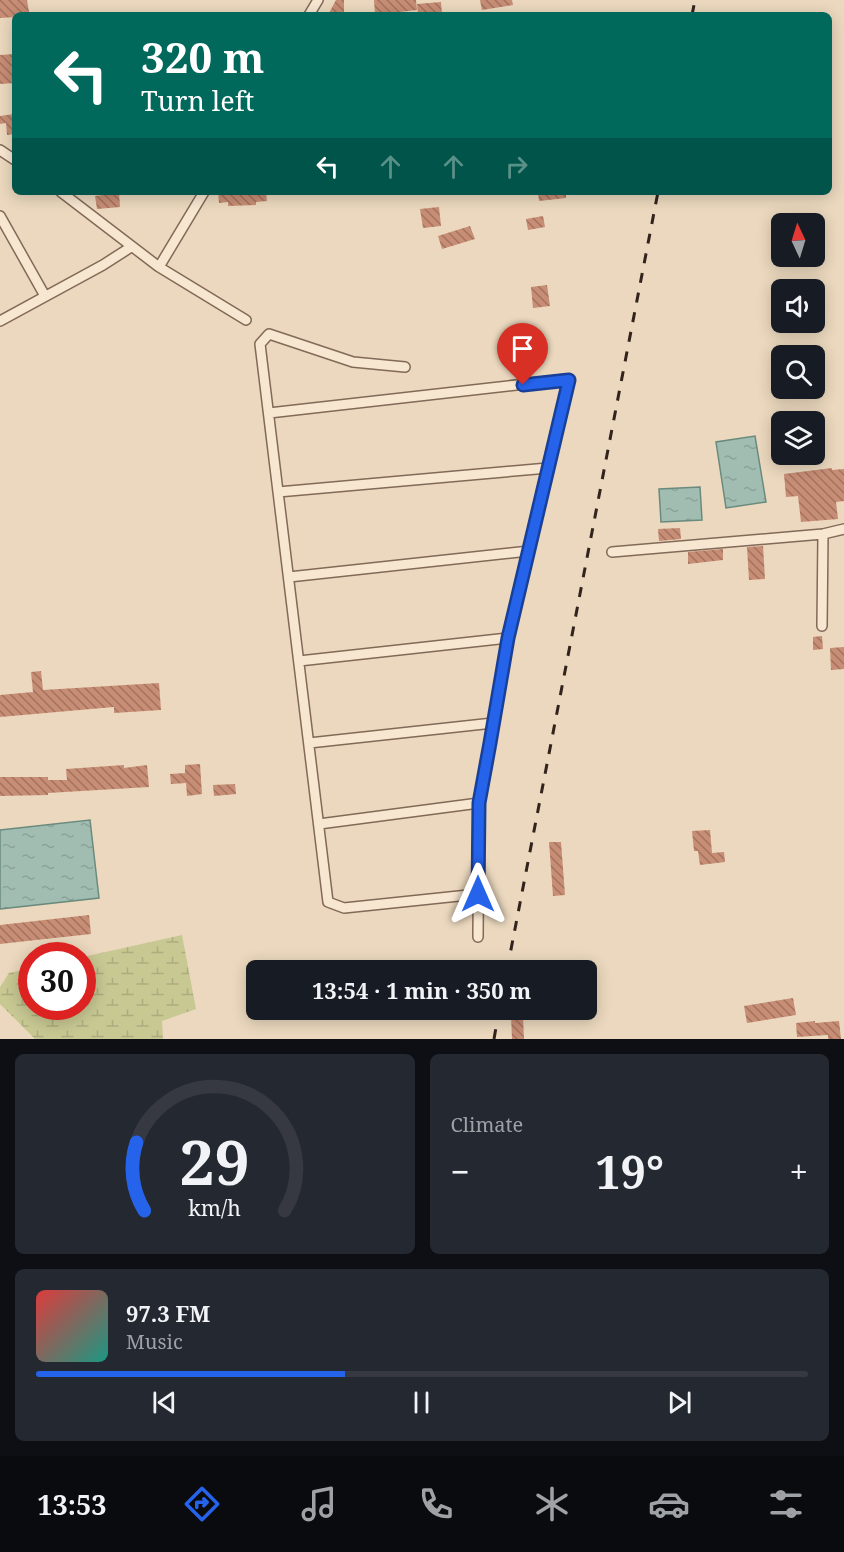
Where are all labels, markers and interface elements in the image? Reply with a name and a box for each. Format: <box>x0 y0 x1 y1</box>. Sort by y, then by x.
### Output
text: 320 m <box>141 28 265 85</box>
icon: left <box>42 36 120 114</box>
text: Turn left <box>141 82 254 119</box>
icon: left <box>311 150 344 183</box>
icon: ahead <box>374 150 407 183</box>
icon: ahead <box>437 150 470 183</box>
icon: right <box>500 150 533 183</box>
north arrow <box>771 213 825 267</box>
map controls <box>771 213 825 465</box>
button: sound <box>771 279 825 333</box>
pin <box>497 323 548 385</box>
icon: arrive <box>506 332 539 365</box>
button: search <box>771 345 825 399</box>
button: layers <box>771 411 825 465</box>
position arrow <box>446 862 510 926</box>
speed limit sign: 30 <box>18 942 96 1020</box>
text: 13:54 · 1 min · 350 m <box>312 975 531 1005</box>
text: Climate <box>451 1111 523 1138</box>
text: 29 <box>179 1118 250 1203</box>
text: 19° <box>595 1141 664 1202</box>
text: − <box>451 1149 470 1194</box>
text: + <box>790 1149 808 1194</box>
text: km/h <box>188 1193 241 1222</box>
text: 97.3 FM <box>126 1298 210 1328</box>
text: Music <box>126 1328 183 1355</box>
icon: previous <box>148 1386 181 1419</box>
icon: pause <box>405 1386 438 1419</box>
icon: next <box>663 1386 696 1419</box>
icon: directions <box>181 1483 223 1525</box>
icon: music <box>298 1483 340 1525</box>
icon: phone <box>415 1483 457 1525</box>
icon: climate <box>531 1483 573 1525</box>
icon: car <box>648 1483 690 1525</box>
icon: filters <box>765 1483 807 1525</box>
text: 13:53 <box>37 1486 107 1523</box>

